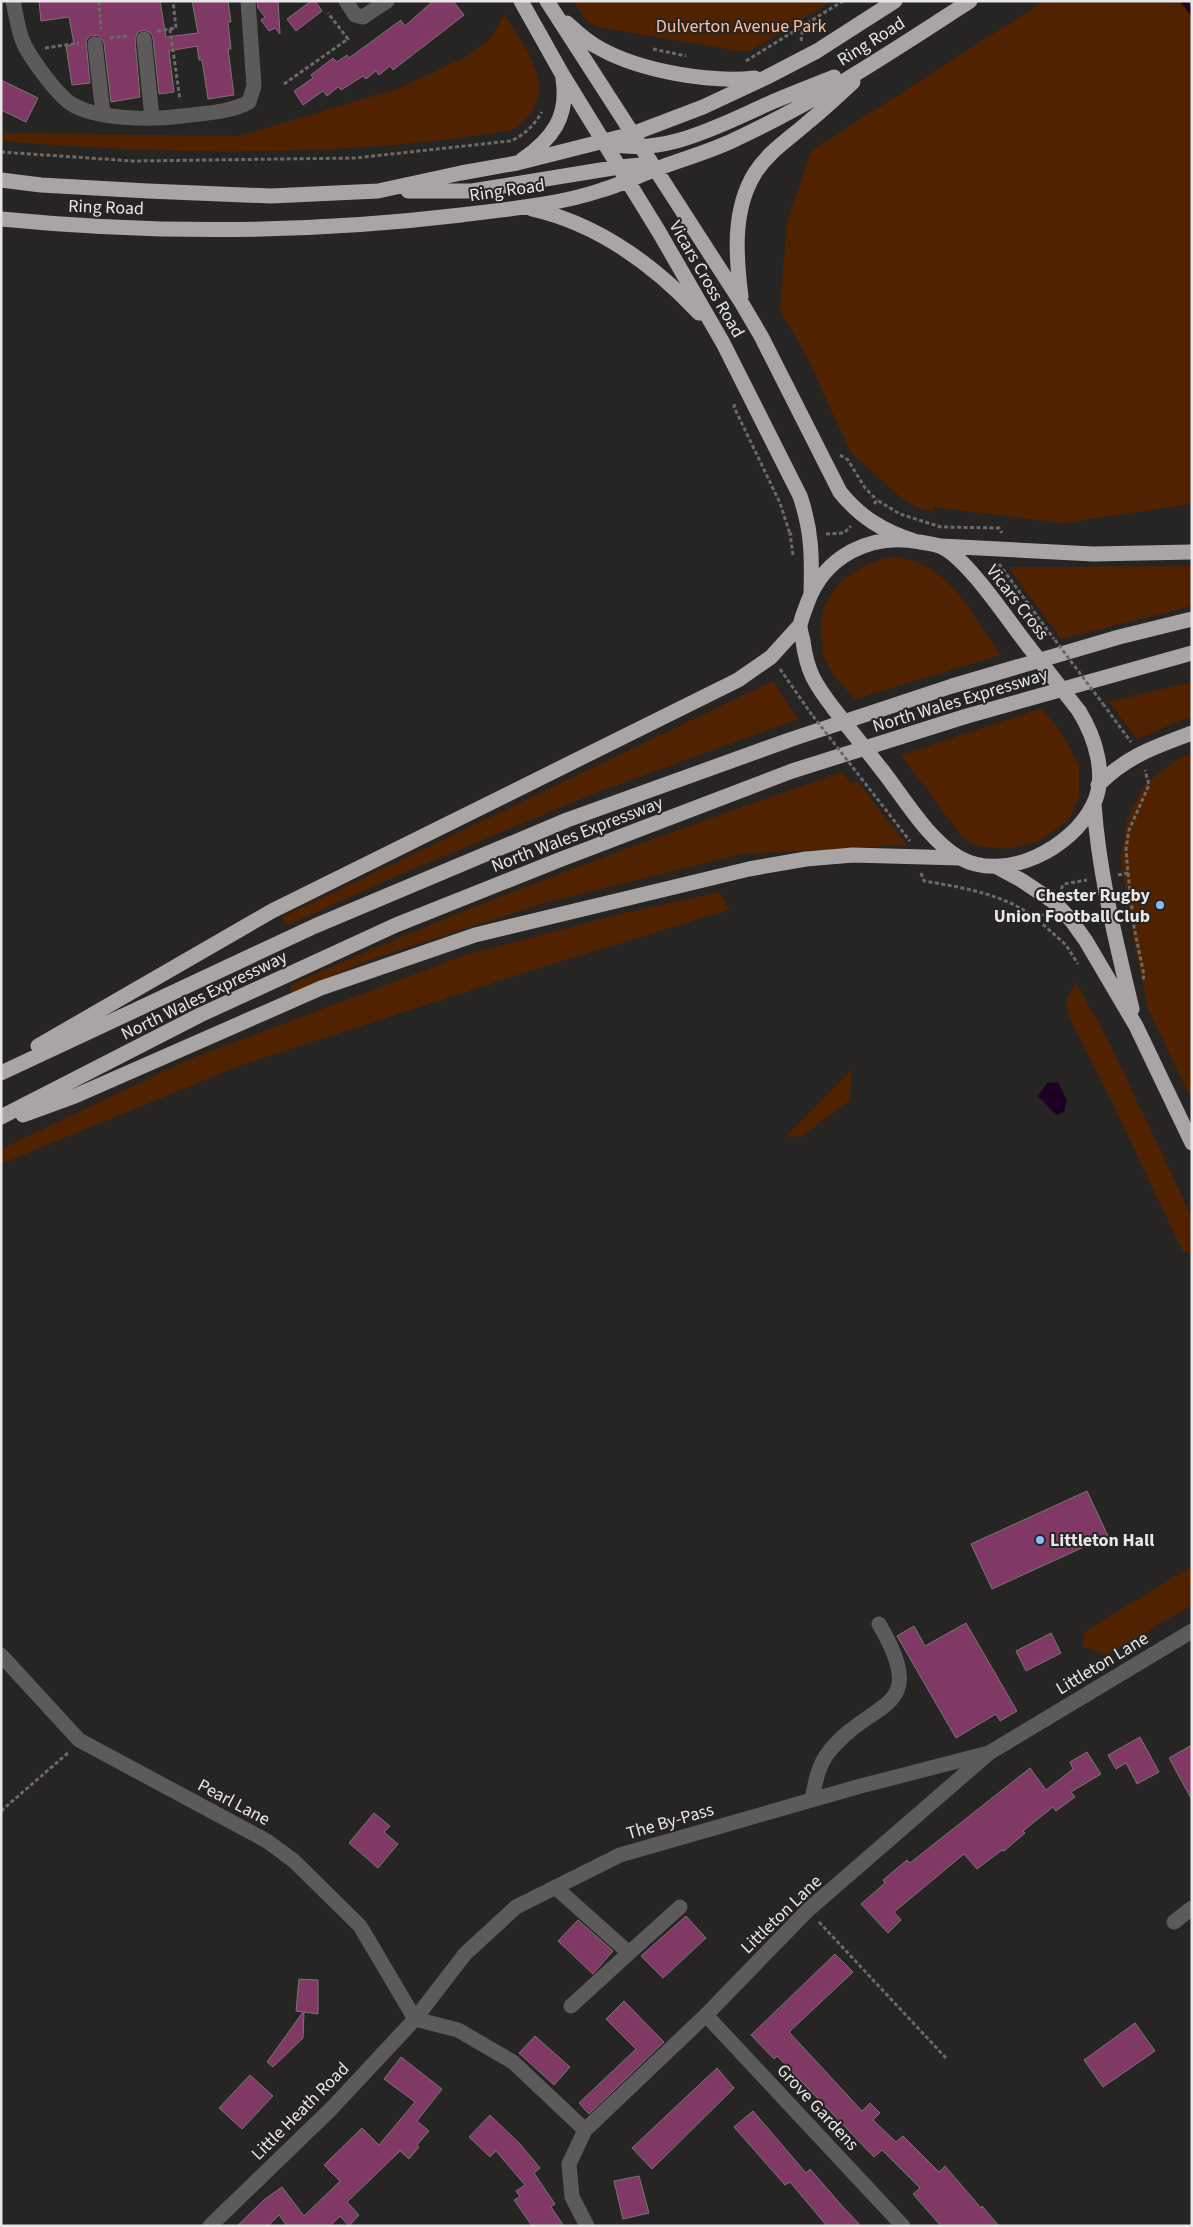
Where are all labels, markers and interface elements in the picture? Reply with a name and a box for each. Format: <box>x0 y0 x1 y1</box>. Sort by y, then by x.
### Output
street label: Ring Road <box>832 11 910 72</box>
park label: Dulverton Avenue Park <box>656 14 826 39</box>
street label: Ring Road <box>468 173 546 208</box>
street label: Ring Road <box>68 194 144 221</box>
street label: Vicars Cross Road <box>663 216 750 342</box>
street label: Vicars Cross <box>980 559 1055 645</box>
street label: North Wales Expressway <box>869 662 1051 739</box>
street label: North Wales Expressway <box>488 790 667 879</box>
place label: Chester Rugby Union Football Club <box>994 883 1151 929</box>
marker: Chester Rugby Union Football Club <box>1154 899 1166 911</box>
street label: North Wales Expressway <box>117 944 292 1047</box>
place label: Littleton Hall <box>1050 1528 1154 1553</box>
marker: Littleton Hall <box>1034 1534 1046 1546</box>
street label: Littleton Lane <box>1051 1626 1153 1701</box>
street label: Pearl Lane <box>193 1773 274 1832</box>
street label: The By-Pass <box>623 1797 717 1846</box>
street label: Littleton Lane <box>735 1869 827 1959</box>
street label: Little Heath Road <box>246 2057 355 2166</box>
street label: Grove Gardens <box>771 2058 864 2156</box>

